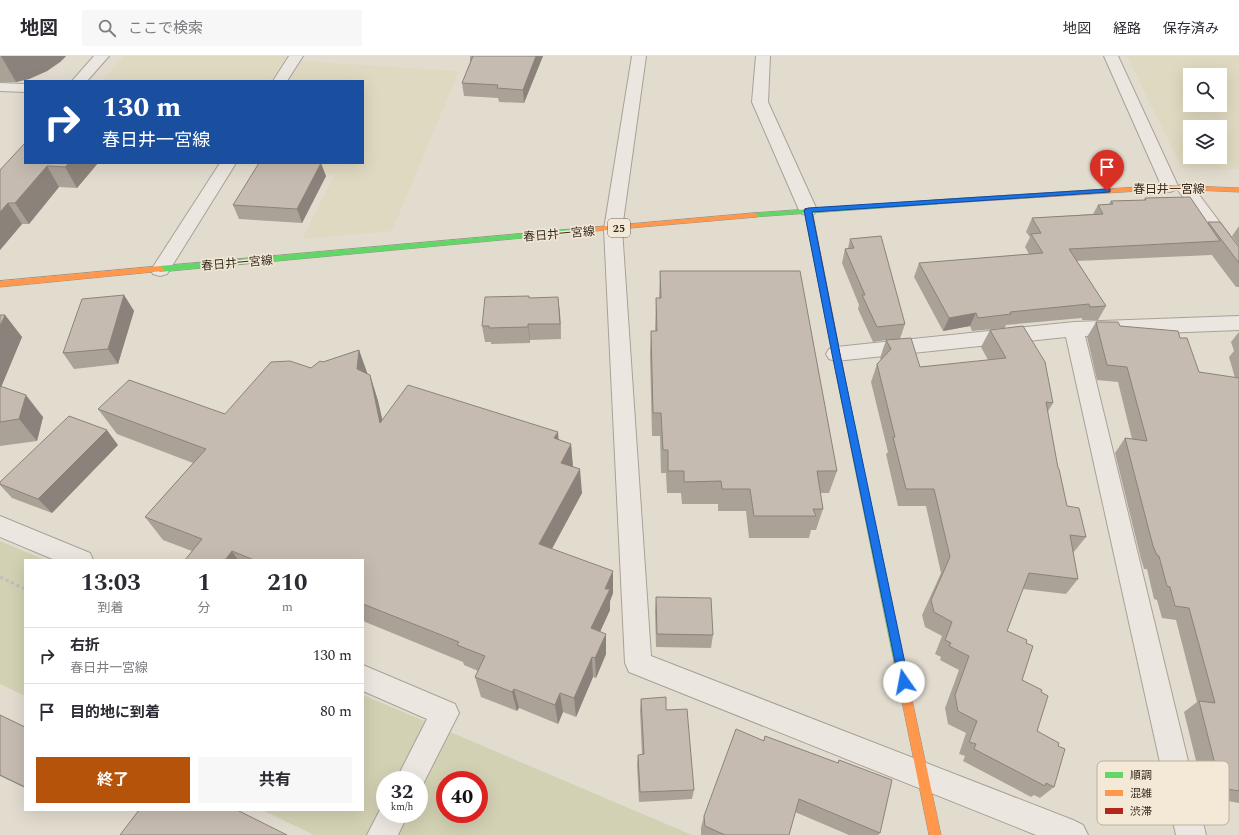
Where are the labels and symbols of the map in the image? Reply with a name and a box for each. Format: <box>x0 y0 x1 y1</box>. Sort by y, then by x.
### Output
pin <box>1090 150 1124 191</box>
street label: 春日井一宮線 <box>1133 180 1205 199</box>
road number: 25 <box>608 219 630 237</box>
street label: 春日井一宮線 <box>522 222 596 247</box>
street label: 春日井一宮線 <box>200 251 274 276</box>
position arrow <box>883 661 925 703</box>
legend <box>1097 761 1229 825</box>
text: 順調 <box>1130 767 1152 784</box>
speed limit sign: 40 <box>436 771 488 823</box>
text: 混雑 <box>1130 785 1152 802</box>
text: 渋滞 <box>1130 803 1152 820</box>

